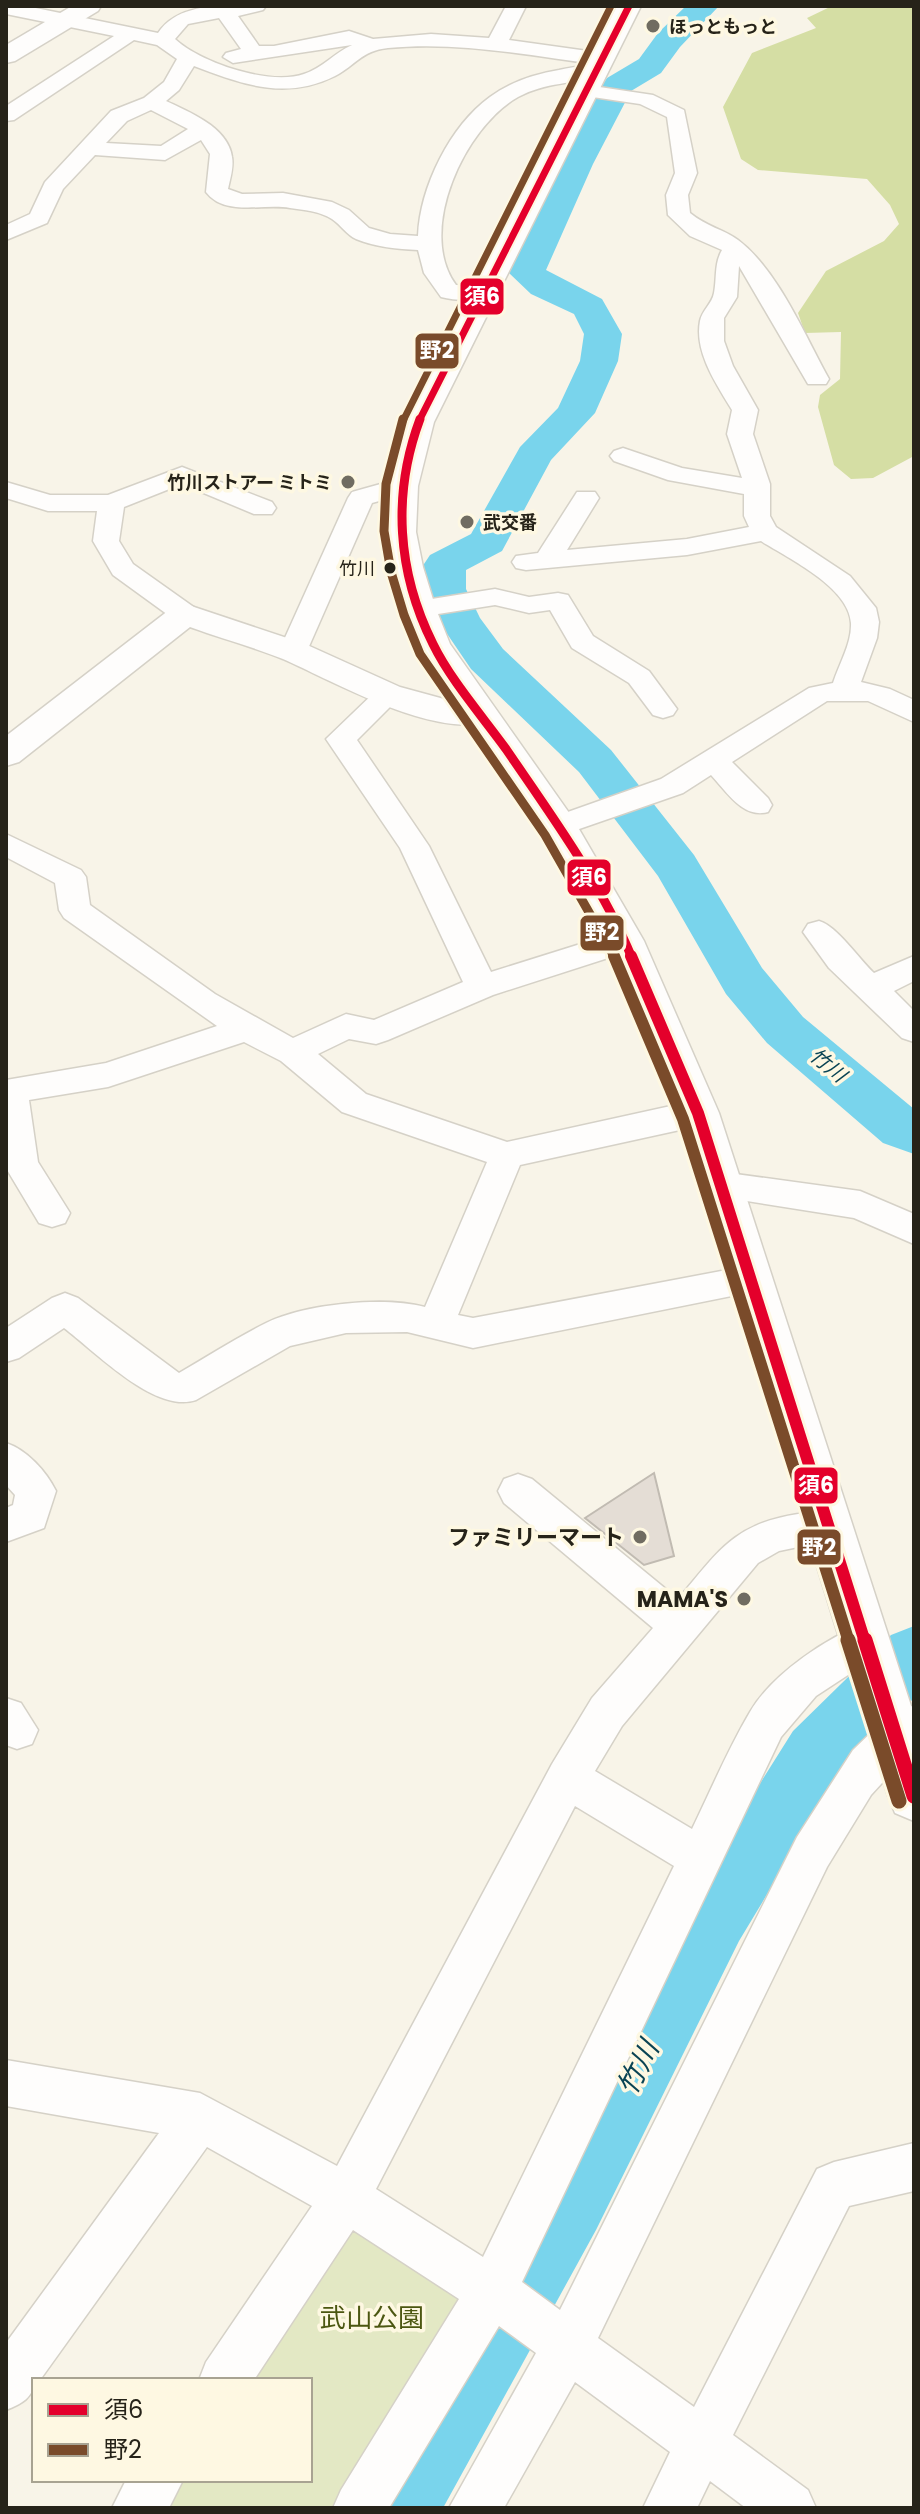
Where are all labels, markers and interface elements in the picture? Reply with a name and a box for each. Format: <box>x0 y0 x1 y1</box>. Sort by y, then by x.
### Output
place label: ほっともっと <box>669 14 777 39</box>
marker: ほっともっと <box>644 17 662 35</box>
line badge: 須6 <box>459 277 505 316</box>
text: 須6 <box>464 281 500 312</box>
line badge: 野2 <box>414 332 460 370</box>
text: 野2 <box>420 335 454 366</box>
place label: 竹川ストアー ミトミ <box>167 470 332 495</box>
marker: 竹川ストアー ミトミ <box>339 473 357 491</box>
place label: 武交番 <box>483 510 537 535</box>
marker: 武交番 <box>458 513 476 531</box>
place label: 竹川 <box>339 556 375 581</box>
marker: 竹川 <box>382 560 398 576</box>
line badge: 須6 <box>566 858 612 897</box>
text: 須6 <box>571 862 607 893</box>
line badge: 野2 <box>579 914 625 952</box>
text: 野2 <box>585 917 619 948</box>
water label: 竹川 <box>804 1042 854 1090</box>
line badge: 須6 <box>793 1466 839 1505</box>
text: 須6 <box>798 1470 834 1501</box>
place label: ファミリーマート <box>448 1522 624 1553</box>
marker: ファミリーマート <box>631 1528 649 1546</box>
line badge: 野2 <box>796 1528 842 1566</box>
text: 野2 <box>802 1532 836 1563</box>
place label: MAMA'S <box>637 1584 728 1615</box>
marker: MAMA'S <box>735 1590 753 1608</box>
water label: 竹川 <box>608 2032 669 2102</box>
park label: 武山公園 <box>320 2300 424 2336</box>
legend <box>32 2378 312 2482</box>
text: 須6 <box>104 2393 143 2426</box>
text: 野2 <box>104 2433 142 2466</box>

